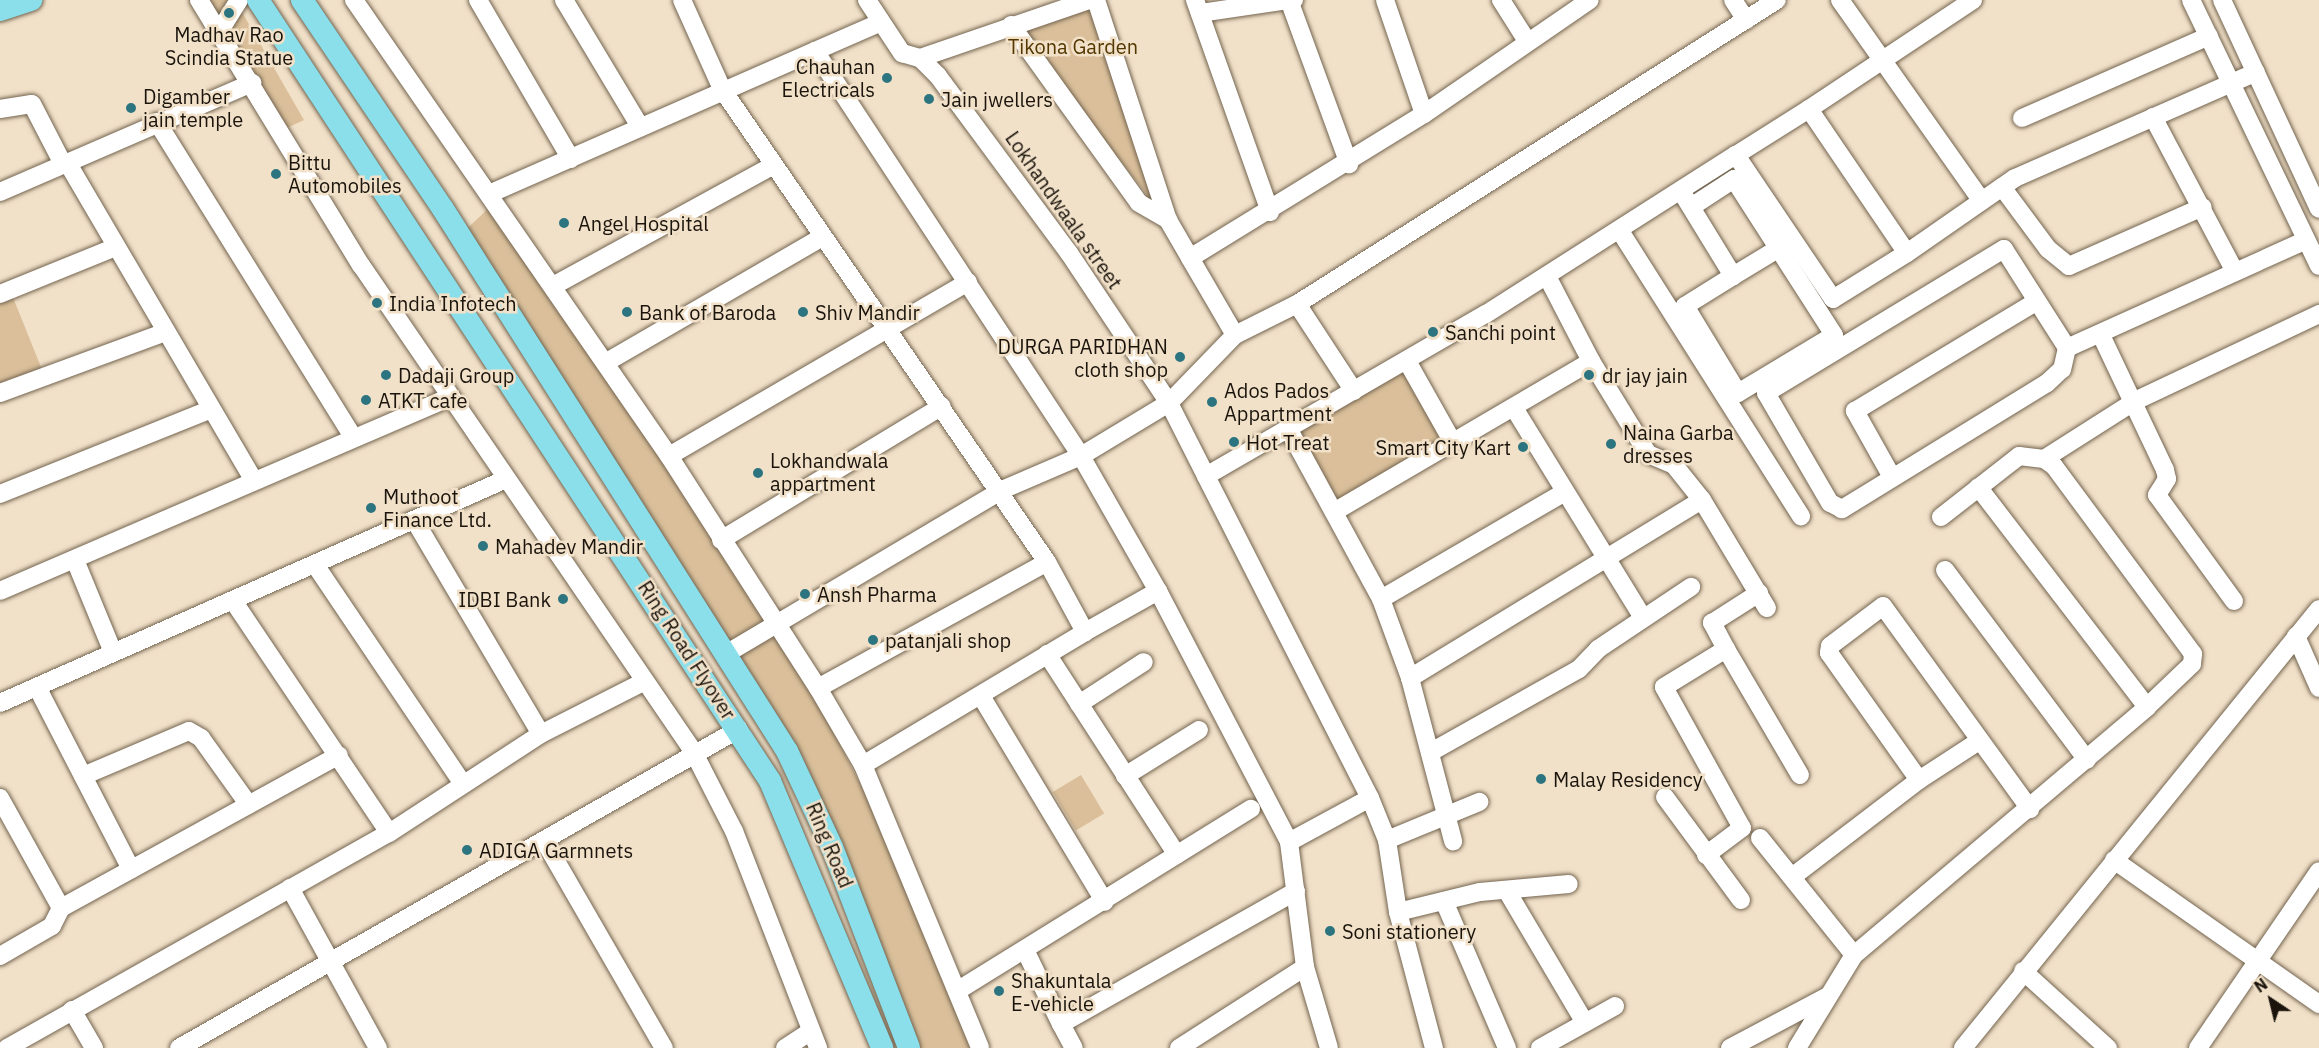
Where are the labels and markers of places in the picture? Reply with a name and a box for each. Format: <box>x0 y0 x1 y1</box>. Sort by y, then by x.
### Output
marker: Madhav Rao Scindia Statue <box>222 6 236 20</box>
place label: Madhav Rao Scindia Statue <box>165 22 293 69</box>
place label: Chauhan Electricals <box>782 54 875 101</box>
marker: Chauhan Electricals <box>880 71 894 85</box>
place label: Digamber jain temple <box>143 84 243 131</box>
place label: Jain jwellers <box>941 87 1053 111</box>
marker: Jain jwellers <box>922 92 936 106</box>
marker: Digamber jain temple <box>124 101 138 115</box>
place label: Bittu Automobiles <box>288 150 402 197</box>
marker: Bittu Automobiles <box>269 167 283 181</box>
place label: Angel Hospital <box>578 211 709 235</box>
marker: Angel Hospital <box>555 214 573 232</box>
place label: India Infotech <box>389 291 517 315</box>
marker: India Infotech <box>370 296 384 310</box>
place label: Bank of Baroda <box>639 300 776 324</box>
place label: Shiv Mandir <box>815 300 920 324</box>
marker: Bank of Baroda <box>620 305 634 319</box>
marker: Shiv Mandir <box>796 305 810 319</box>
place label: Sanchi point <box>1445 320 1556 344</box>
marker: Sanchi point <box>1426 325 1440 339</box>
place label: DURGA PARIDHAN cloth shop <box>998 334 1168 381</box>
marker: DURGA PARIDHAN cloth shop <box>1173 350 1187 364</box>
place label: Dadaji Group <box>398 363 514 387</box>
place label: dr jay jain <box>1602 363 1688 387</box>
marker: dr jay jain <box>1580 366 1598 384</box>
marker: Dadaji Group <box>379 368 393 382</box>
place label: Ados Pados Appartment <box>1224 378 1332 425</box>
place label: ATKT cafe <box>378 388 468 412</box>
marker: ATKT cafe <box>359 393 373 407</box>
marker: Ados Pados Appartment <box>1205 395 1219 409</box>
place label: Naina Garba dresses <box>1623 420 1734 467</box>
place label: Hot Treat <box>1246 430 1330 454</box>
marker: Hot Treat <box>1227 435 1241 449</box>
place label: Smart City Kart <box>1375 435 1511 459</box>
marker: Naina Garba dresses <box>1604 437 1618 451</box>
marker: Smart City Kart <box>1516 440 1530 454</box>
place label: Lokhandwala appartment <box>770 449 889 496</box>
marker: Lokhandwala appartment <box>751 466 765 480</box>
place label: Muthoot Finance Ltd. <box>383 484 492 531</box>
marker: Muthoot Finance Ltd. <box>364 501 378 515</box>
place label: Mahadev Mandir <box>495 534 643 558</box>
marker: Mahadev Mandir <box>476 539 490 553</box>
place label: Ansh Pharma <box>817 582 937 606</box>
place label: IDBI Bank <box>458 587 551 611</box>
marker: Ansh Pharma <box>798 587 812 601</box>
marker: IDBI Bank <box>556 592 570 606</box>
place label: patanjali shop <box>885 628 1011 652</box>
marker: patanjali shop <box>866 633 880 647</box>
place label: Malay Residency <box>1553 767 1703 791</box>
marker: Malay Residency <box>1534 772 1548 786</box>
place label: ADIGA Garmnets <box>479 838 633 862</box>
marker: ADIGA Garmnets <box>460 843 474 857</box>
place label: Soni stationery <box>1342 919 1476 943</box>
marker: Soni stationery <box>1323 924 1337 938</box>
place label: Shakuntala E-vehicle <box>1011 968 1112 1015</box>
marker: Shakuntala E-vehicle <box>992 984 1006 998</box>

